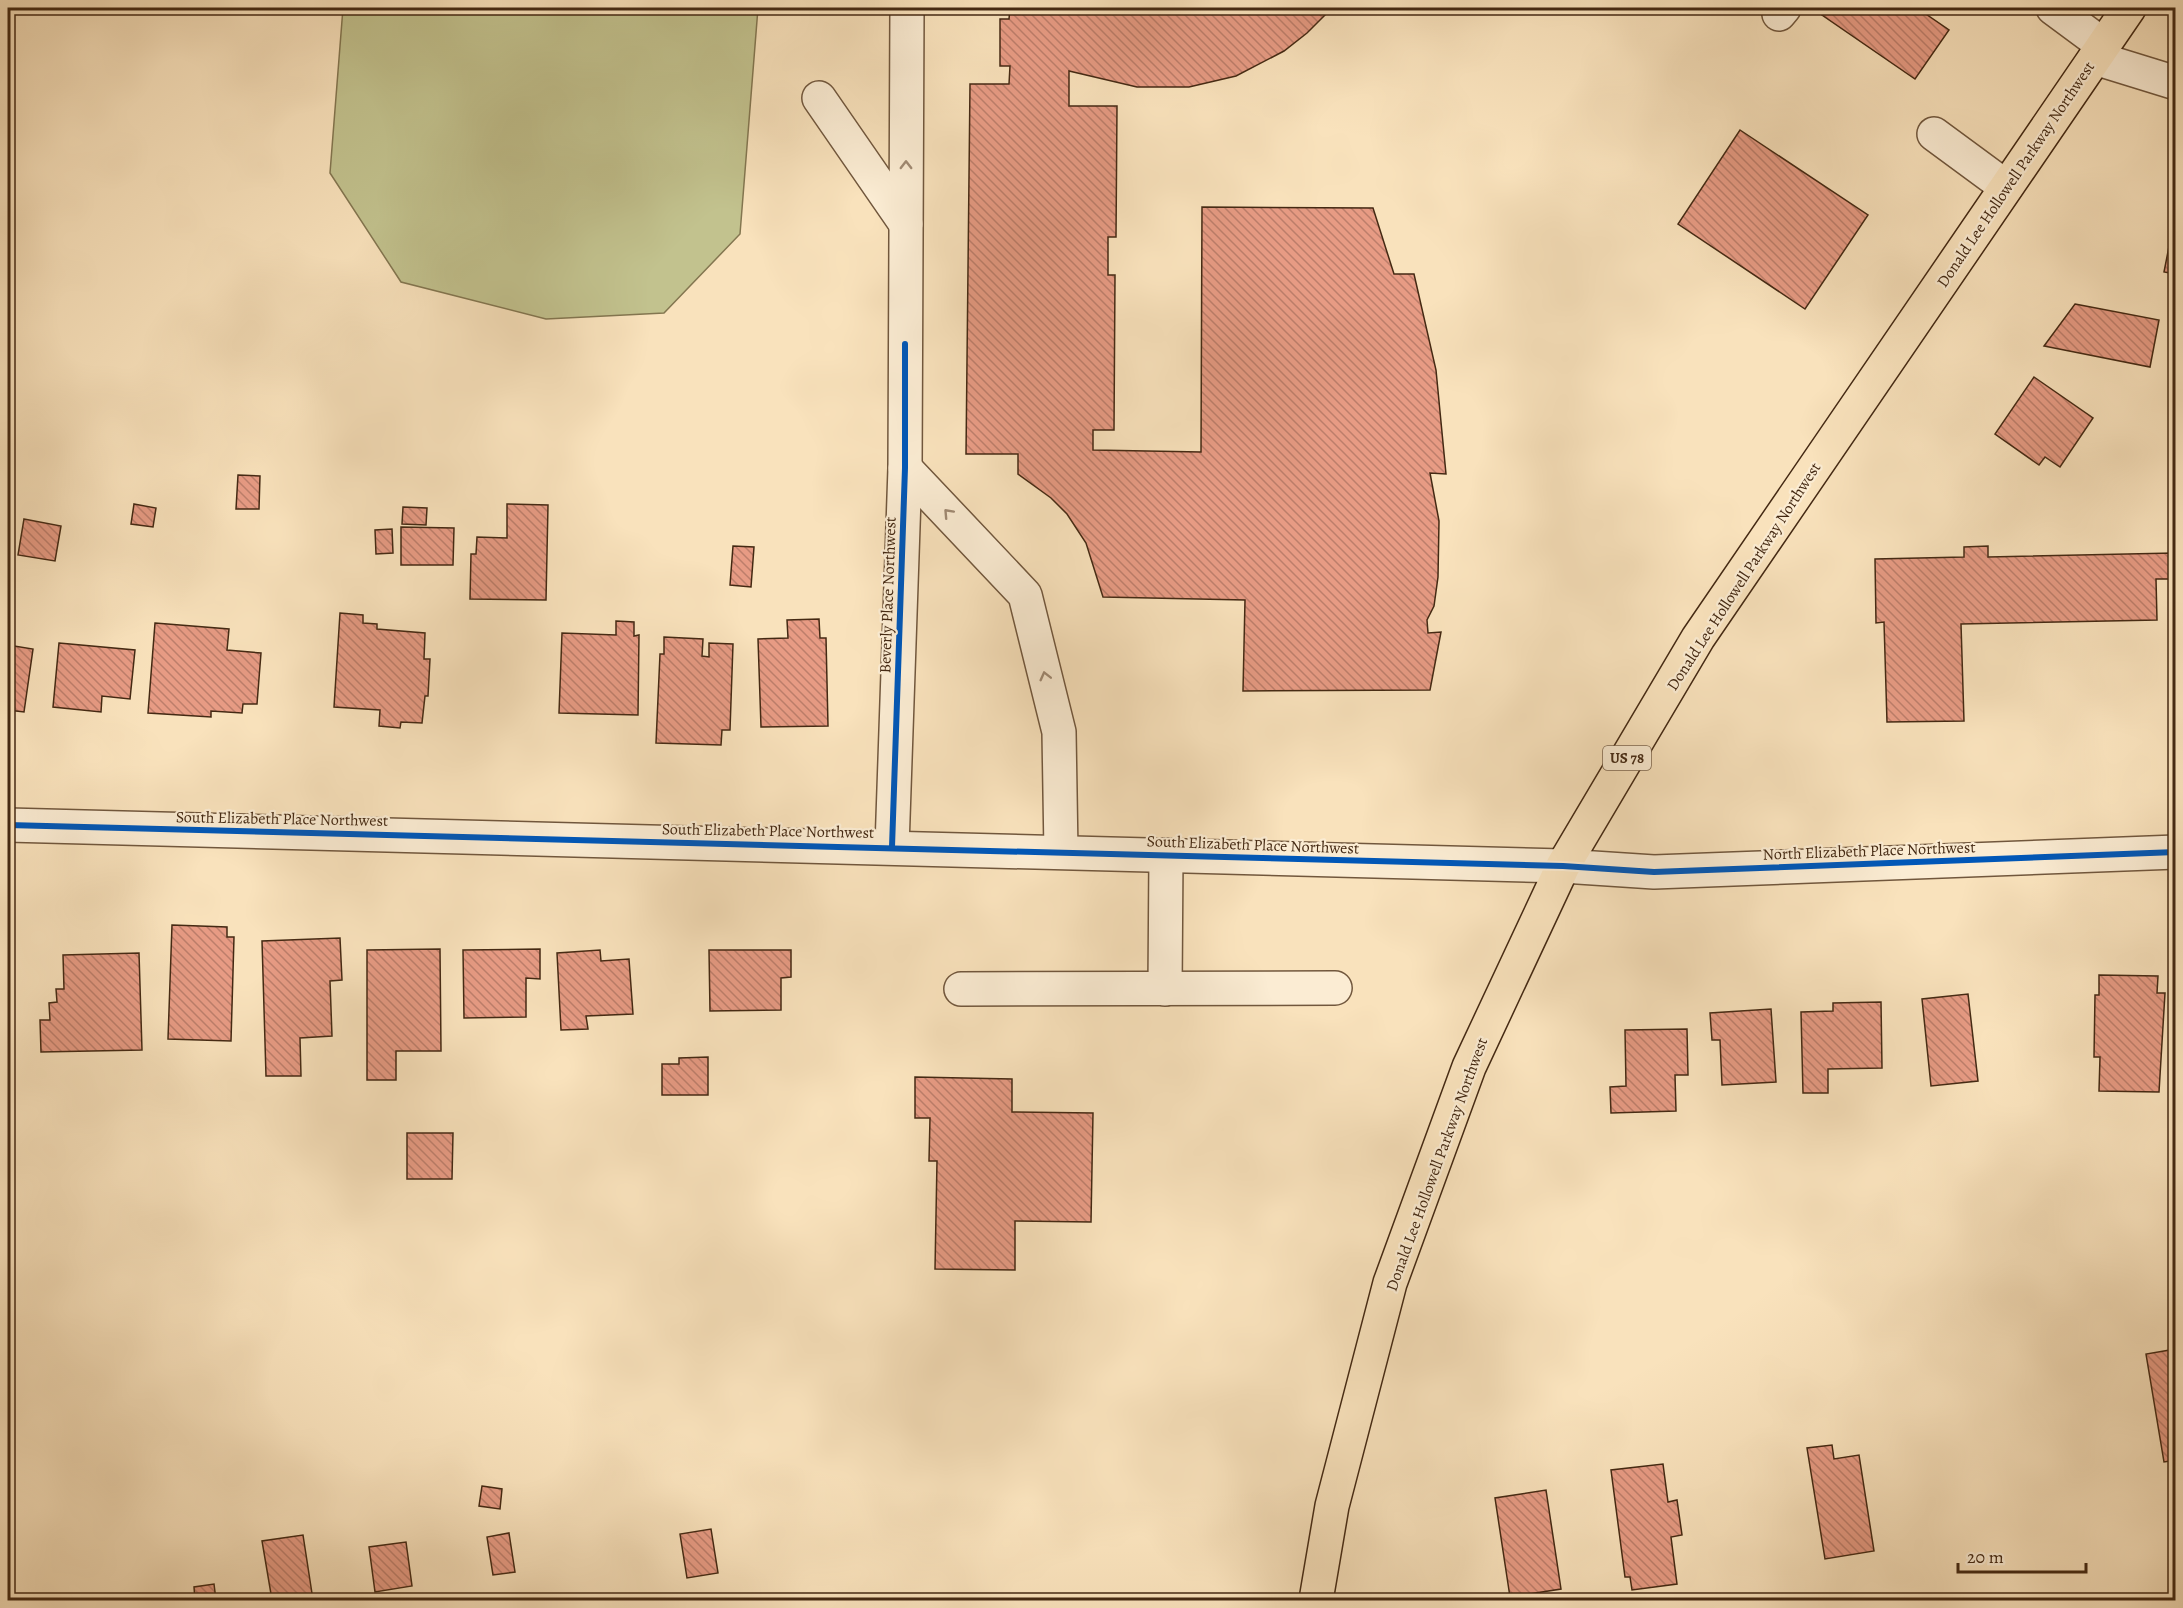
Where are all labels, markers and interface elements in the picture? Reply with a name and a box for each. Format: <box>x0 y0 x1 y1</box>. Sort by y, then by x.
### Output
street label: Donald Lee Hollowell Parkway Northwest <box>1932 57 2100 292</box>
one-way arrow <box>900 161 912 170</box>
street label: Donald Lee Hollowell Parkway Northwest <box>1662 458 1826 695</box>
one-way arrow <box>944 510 955 520</box>
street label: Beverly Place Northwest <box>874 516 902 674</box>
one-way arrow <box>1039 671 1052 681</box>
road number: US 78 <box>1603 746 1651 770</box>
street label: South Elizabeth Place Northwest <box>176 806 388 832</box>
street label: South Elizabeth Place Northwest <box>662 818 874 844</box>
street label: South Elizabeth Place Northwest <box>1146 830 1360 860</box>
street label: North Elizabeth Place Northwest <box>1762 836 1976 866</box>
street label: Donald Lee Hollowell Parkway Northwest <box>1381 1034 1493 1294</box>
scale bar <box>1958 1536 2086 1574</box>
text: 20 m <box>1967 1545 2004 1569</box>

